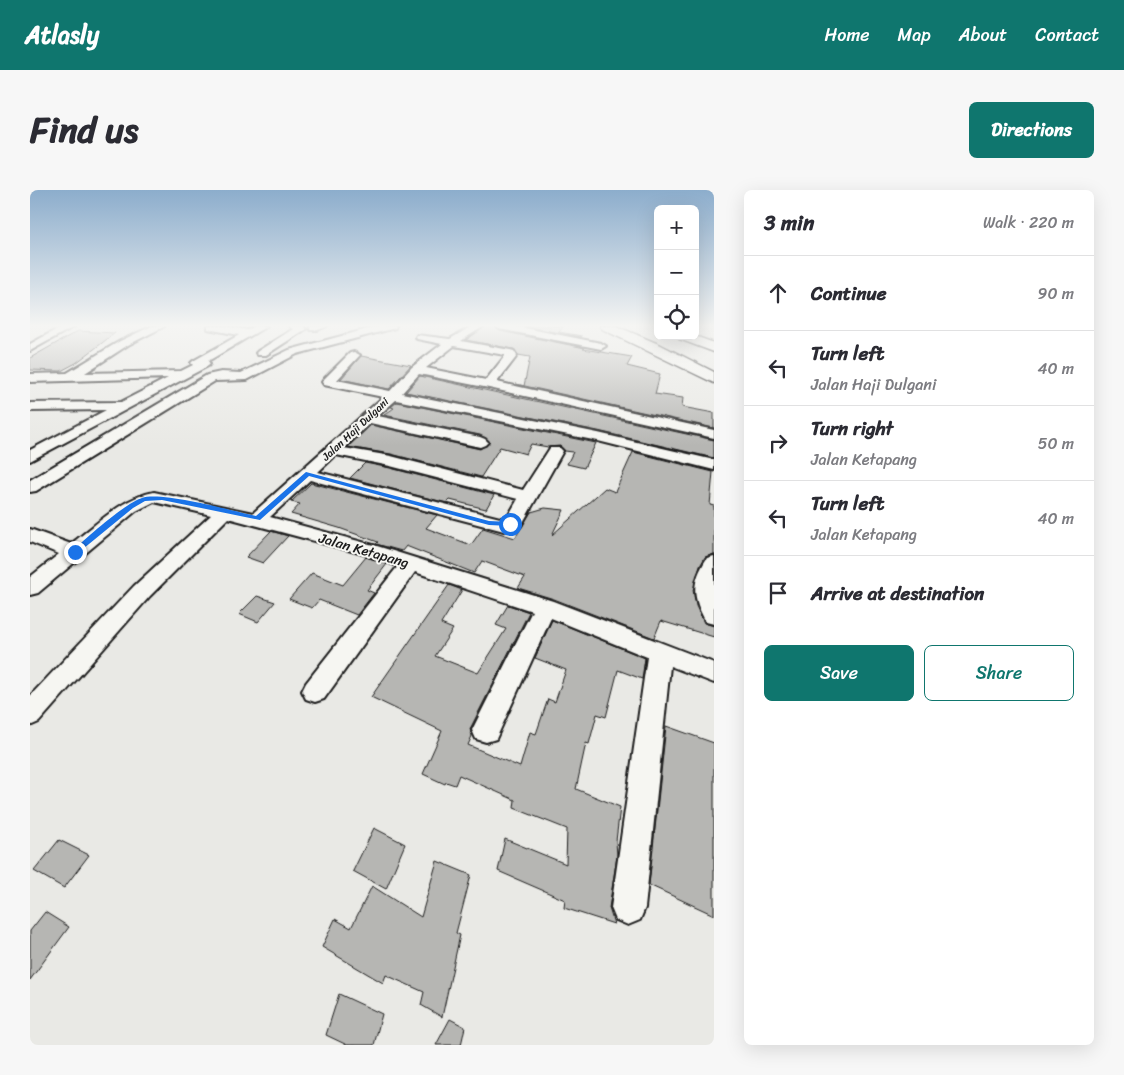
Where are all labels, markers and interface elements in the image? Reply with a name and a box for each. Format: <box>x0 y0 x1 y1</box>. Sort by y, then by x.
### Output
text: Atlasly <box>25 14 99 56</box>
text: Home <box>825 19 870 51</box>
text: Map <box>898 19 931 51</box>
text: About <box>959 19 1007 51</box>
text: Contact <box>1035 19 1099 51</box>
text: Find us <box>30 99 138 161</box>
button: Directions <box>969 102 1094 158</box>
text: 3 min <box>764 204 814 242</box>
map controls <box>654 205 699 340</box>
button: + <box>654 205 699 250</box>
text: Walk · 220 m <box>983 208 1074 237</box>
button: − <box>654 250 699 295</box>
text: Continue <box>811 277 887 310</box>
icon: ahead <box>764 279 792 307</box>
text: 90 m <box>1038 279 1074 308</box>
button: locate <box>654 295 699 340</box>
text: Turn left <box>811 337 884 370</box>
icon: left <box>764 354 792 382</box>
text: 40 m <box>1037 354 1074 383</box>
text: Jalan Haji Dulgani <box>811 370 936 399</box>
street label: Jalan Haji Dulgani <box>317 392 394 466</box>
text: Turn right <box>811 412 893 445</box>
icon: right <box>764 429 792 457</box>
text: 50 m <box>1038 429 1074 458</box>
text: Jalan Ketapang <box>811 445 917 474</box>
text: Turn left <box>811 487 884 520</box>
icon: left <box>764 504 792 532</box>
text: 40 m <box>1037 504 1074 533</box>
route start <box>499 513 522 536</box>
text: Jalan Ketapang <box>811 520 917 549</box>
street label: Jalan Ketapang <box>315 525 412 575</box>
route end <box>64 541 87 564</box>
text: Arrive at destination <box>811 577 984 610</box>
icon: arrive <box>764 579 792 607</box>
button: Save <box>764 645 914 701</box>
button: Share <box>924 645 1074 701</box>

